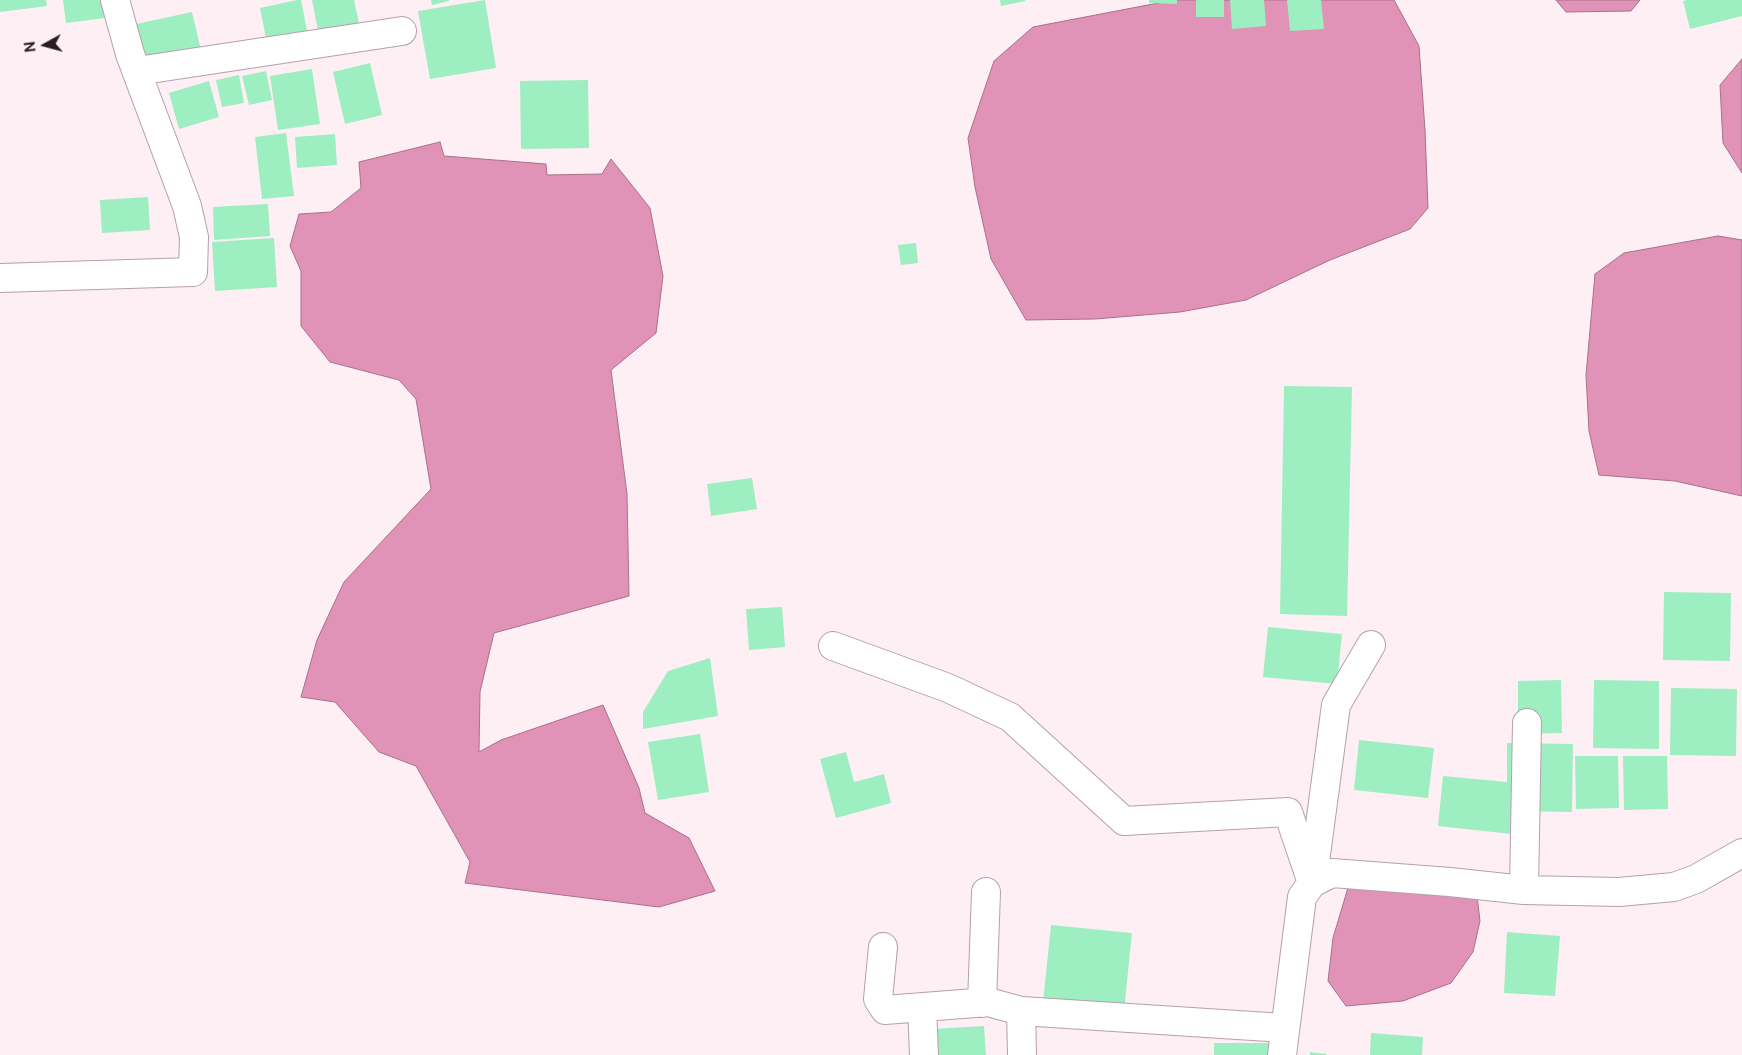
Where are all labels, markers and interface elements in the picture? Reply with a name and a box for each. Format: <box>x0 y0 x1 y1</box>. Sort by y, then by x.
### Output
north arrow <box>20 20 70 70</box>
text: N <box>22 40 39 53</box>

